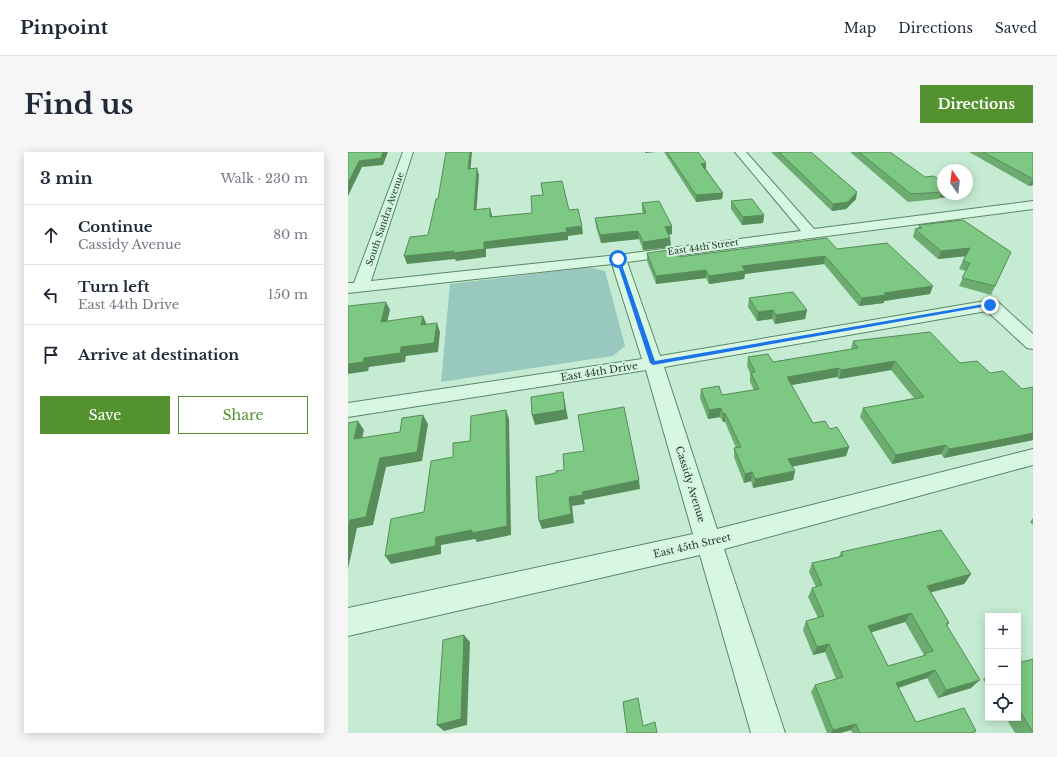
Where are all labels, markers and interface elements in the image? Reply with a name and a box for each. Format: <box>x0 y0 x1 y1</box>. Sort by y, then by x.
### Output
text: Pinpoint <box>20 16 108 39</box>
text: Map <box>844 19 876 37</box>
text: Directions <box>898 19 973 37</box>
text: Saved <box>995 19 1037 37</box>
button: Directions <box>920 85 1033 123</box>
text: Find us <box>24 87 134 122</box>
north arrow <box>937 164 973 200</box>
text: 3 min <box>40 168 93 189</box>
text: Walk · 230 m <box>220 170 308 187</box>
street label: South Sandra Avenue <box>363 170 406 267</box>
text: Continue <box>78 217 153 236</box>
icon: ahead <box>40 224 62 246</box>
text: 80 m <box>273 226 308 243</box>
text: Cassidy Avenue <box>78 236 181 253</box>
street label: East 44th Street <box>667 236 740 257</box>
route start <box>609 250 627 268</box>
text: Turn left <box>78 277 149 296</box>
icon: left <box>40 284 62 306</box>
text: 150 m <box>268 286 308 303</box>
text: East 44th Drive <box>78 296 179 313</box>
route end <box>981 296 999 314</box>
icon: arrive <box>40 344 62 366</box>
text: Arrive at destination <box>78 345 239 364</box>
street label: East 44th Drive <box>560 359 639 384</box>
button: Save <box>40 396 170 434</box>
button: Share <box>178 396 308 434</box>
street label: Cassidy Avenue <box>673 444 708 524</box>
street label: East 45th Street <box>652 530 732 561</box>
map controls <box>985 613 1021 721</box>
button: + <box>985 613 1021 649</box>
button: − <box>985 649 1021 685</box>
button: locate <box>985 685 1021 721</box>

